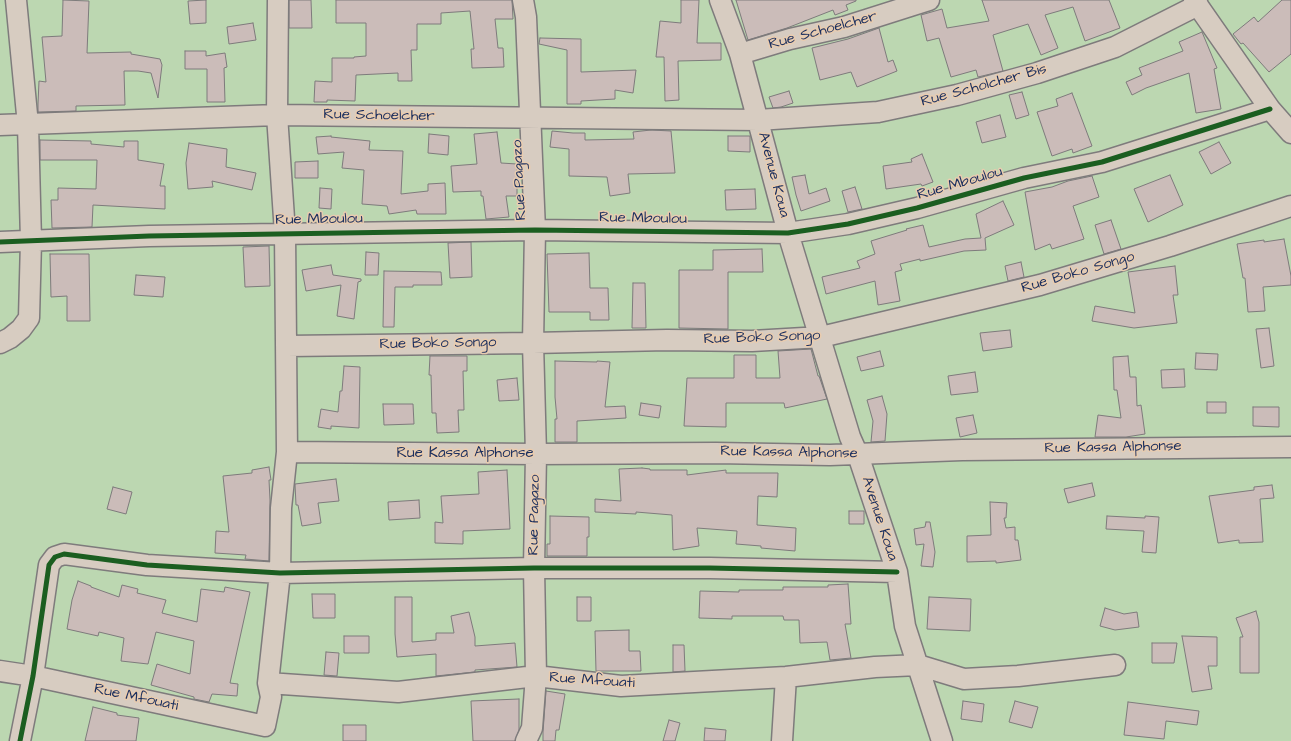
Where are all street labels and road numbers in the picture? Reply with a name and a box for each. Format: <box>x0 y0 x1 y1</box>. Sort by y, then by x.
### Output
street label: Rue Schoelcher <box>767 8 879 54</box>
street label: Rue Scholcher Bis <box>919 61 1049 111</box>
street label: Rue Schoelcher <box>323 106 435 126</box>
street label: Avenue Koua <box>753 130 793 220</box>
street label: Rue Pagazo <box>509 139 531 221</box>
street label: Rue Mboulou <box>915 163 1005 205</box>
street label: Rue Mboulou <box>599 209 687 229</box>
street label: Rue Mboulou <box>275 210 363 230</box>
street label: Rue Boko Songo <box>1019 248 1137 298</box>
street label: Rue Boko Songo <box>703 327 821 349</box>
street label: Rue Boko Songo <box>379 334 497 354</box>
street label: Rue Kassa Alphonse <box>1044 438 1182 458</box>
street label: Rue Kassa Alphonse <box>720 443 858 463</box>
street label: Rue Kassa Alphonse <box>396 445 534 463</box>
street label: Rue Pagazo <box>525 474 545 556</box>
street label: Avenue Koua <box>857 475 901 563</box>
street label: Rue Mfouati <box>549 669 635 693</box>
street label: Rue Mfouati <box>92 680 180 716</box>

